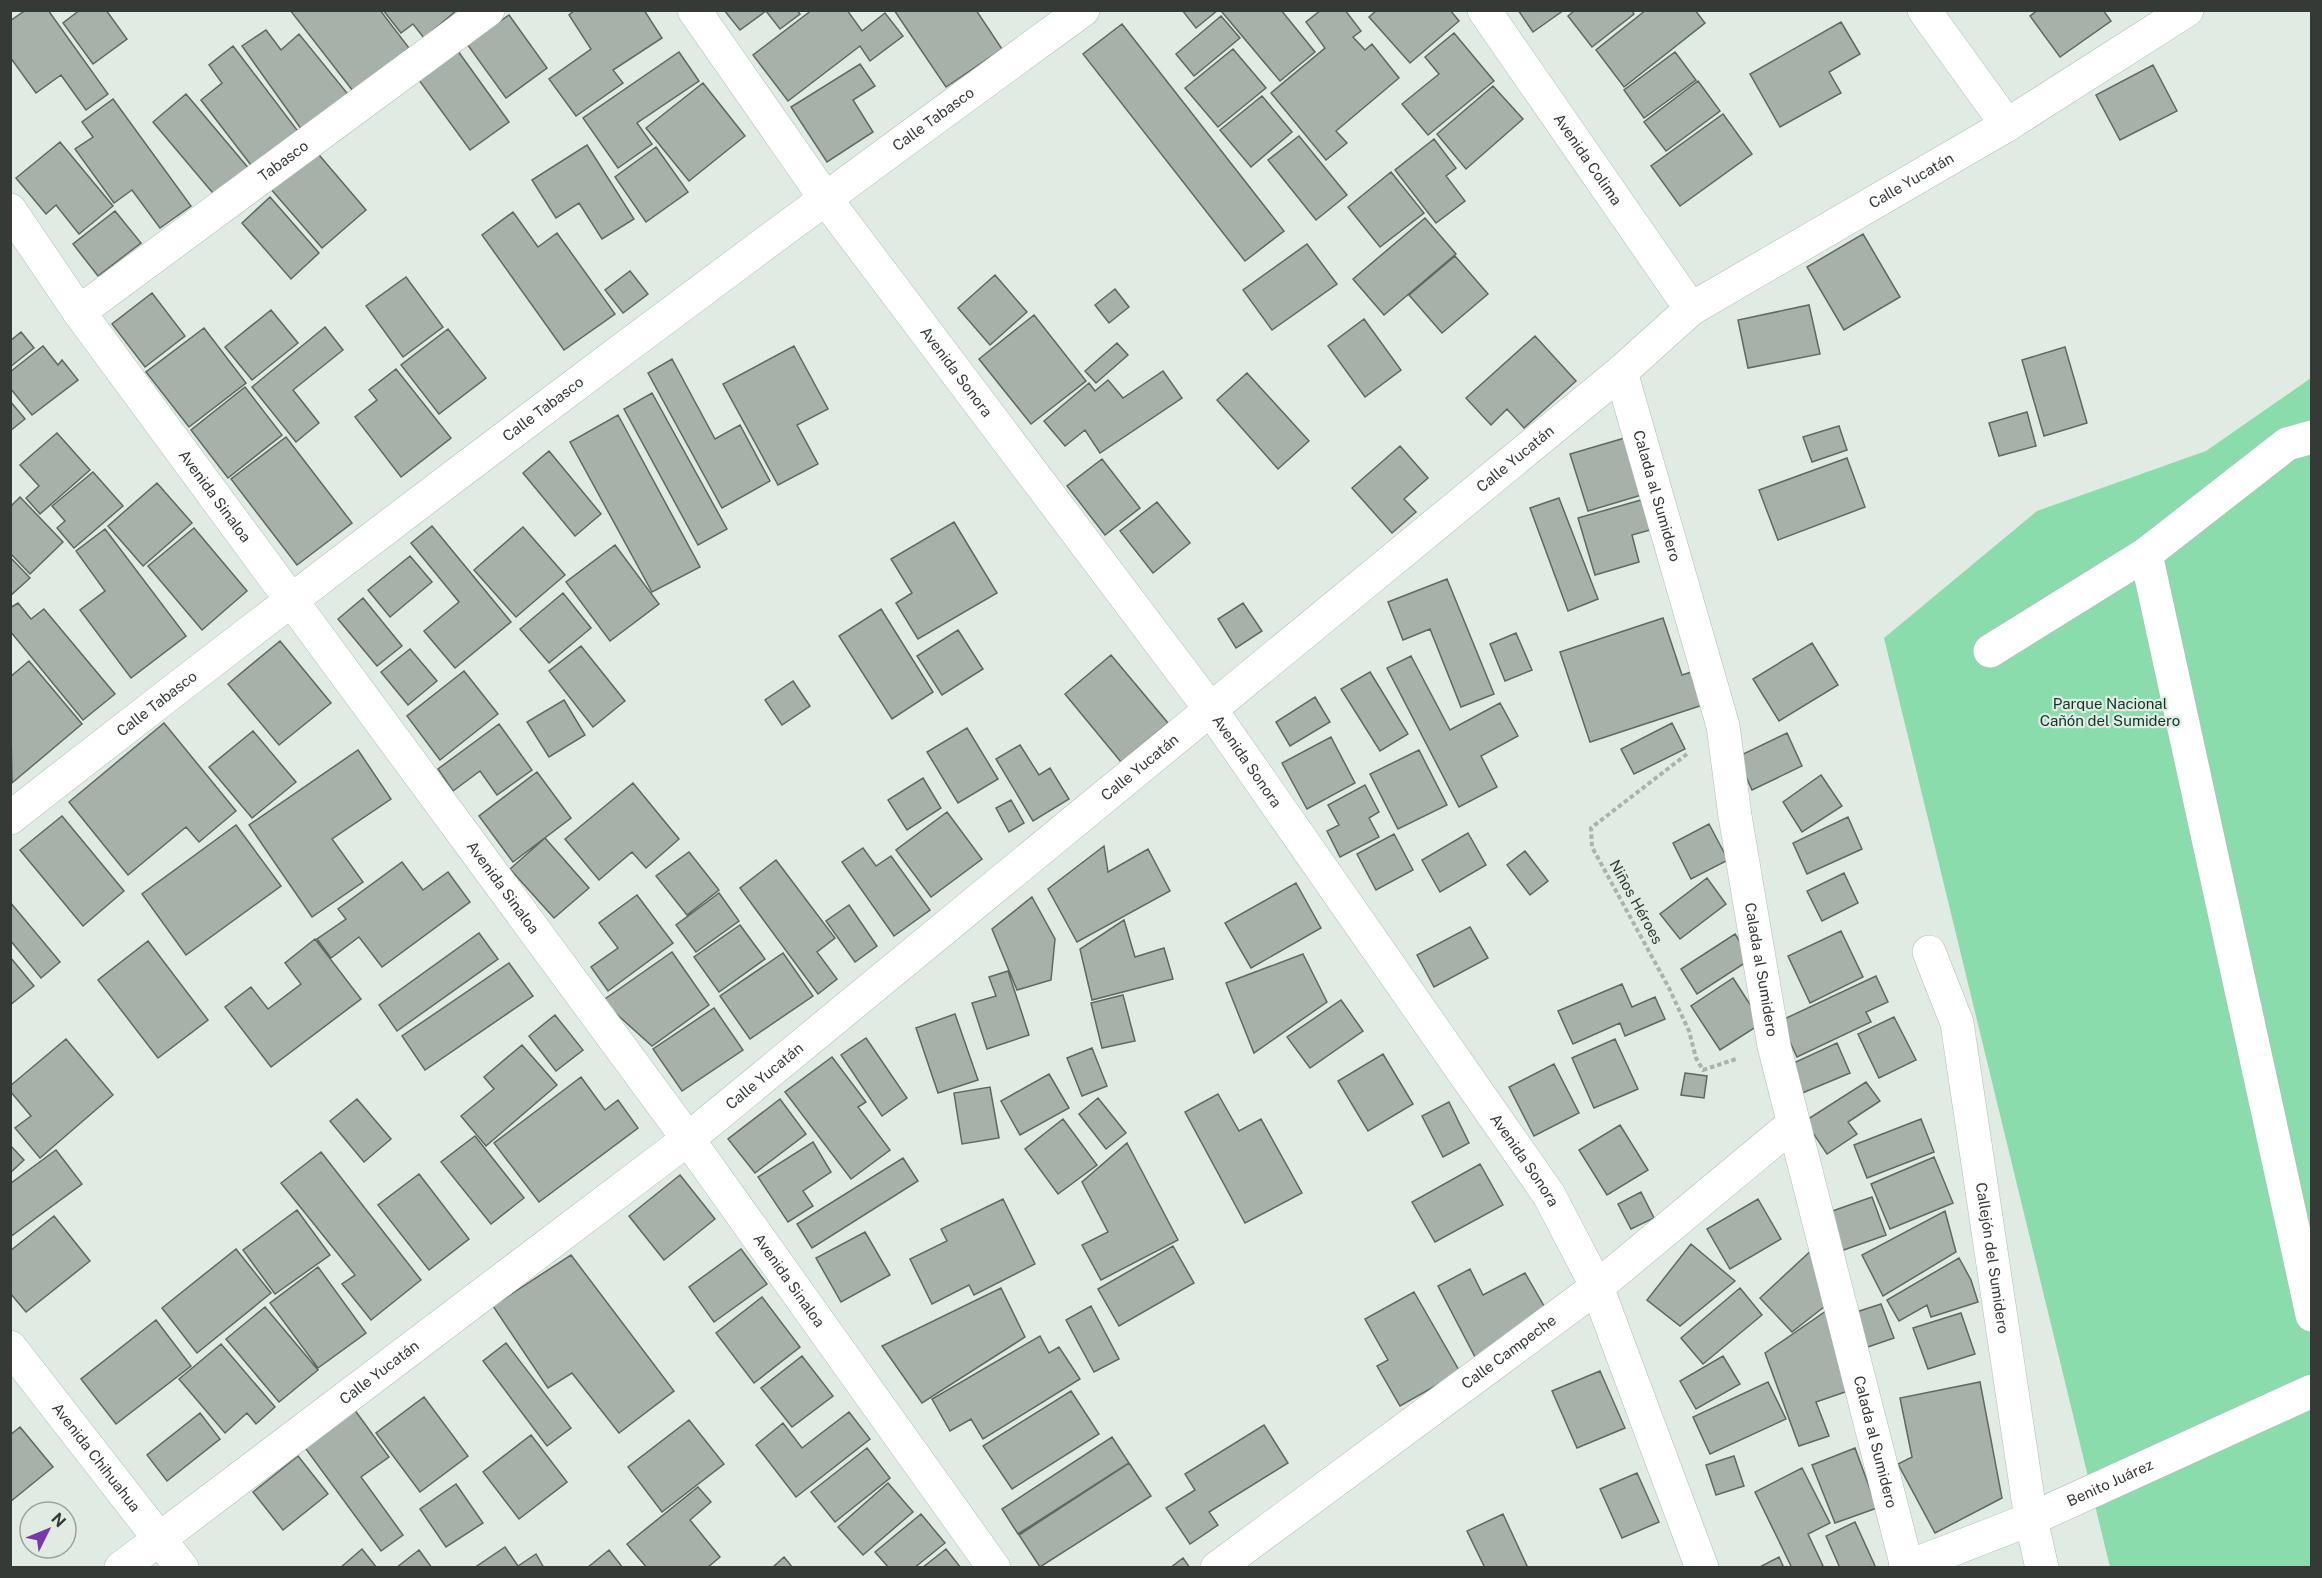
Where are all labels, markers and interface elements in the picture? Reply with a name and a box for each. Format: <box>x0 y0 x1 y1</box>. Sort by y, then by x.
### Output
street label: Calle Tabasco <box>889 83 977 154</box>
street label: Avenida Colima <box>1550 110 1626 208</box>
street label: Tabasco <box>255 137 311 185</box>
street label: Calle Yucatán <box>1866 149 1956 211</box>
street label: Avenida Sonora <box>917 323 996 420</box>
street label: Calle Tabasco <box>499 373 587 445</box>
street label: Calle Yucatán <box>1473 422 1557 495</box>
street label: Calada al Sumidero <box>1630 428 1684 564</box>
street label: Avenida Sinaloa <box>175 446 255 546</box>
street label: Calle Tabasco <box>113 667 200 740</box>
park label: Parque Nacional Cañón del Sumidero <box>2040 695 2180 729</box>
street label: Avenida Sonora <box>1209 712 1285 811</box>
street label: Calle Yucatán <box>1097 730 1182 804</box>
street label: Avenida Sinaloa <box>464 838 543 937</box>
street label: Niños Héroes <box>1606 857 1667 947</box>
street label: Calada al Sumidero <box>1742 901 1781 1038</box>
street label: Calle Yucatán <box>722 1039 806 1112</box>
street label: Avenida Sonora <box>1487 1110 1562 1209</box>
street label: Callejón del Sumidero <box>1973 1181 2012 1335</box>
street label: Avenida Sinaloa <box>750 1230 828 1330</box>
street label: Calle Campeche <box>1458 1311 1559 1392</box>
street label: Calle Yucatán <box>336 1337 422 1408</box>
street label: Calada al Sumidero <box>1850 1374 1901 1510</box>
street label: Avenida Chihuahua <box>49 1399 144 1515</box>
street label: Benito Juárez <box>2064 1456 2156 1510</box>
north arrow <box>18 1500 78 1560</box>
text: N <box>47 1509 70 1531</box>

